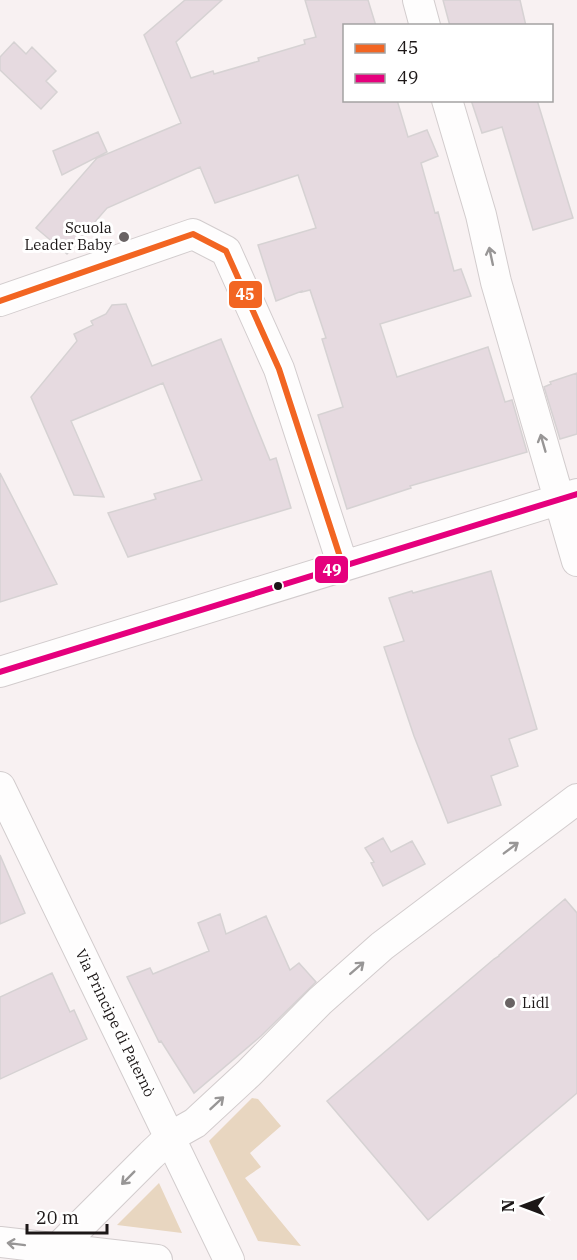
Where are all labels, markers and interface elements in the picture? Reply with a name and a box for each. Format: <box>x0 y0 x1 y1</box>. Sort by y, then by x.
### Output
legend <box>343 24 553 102</box>
text: 45 <box>397 36 419 59</box>
text: 49 <box>397 66 419 89</box>
place label: Scuola Leader Baby <box>24 218 112 254</box>
marker: Scuola Leader Baby <box>117 230 131 244</box>
one-way arrow <box>484 246 496 265</box>
line badge: 45 <box>228 280 263 309</box>
text: 45 <box>235 284 255 304</box>
one-way arrow <box>537 434 548 453</box>
line badge: 49 <box>314 555 349 584</box>
text: 49 <box>322 560 342 580</box>
unlabelled marker <box>272 580 284 592</box>
one-way arrow <box>503 842 519 855</box>
street label: Via Principe di Paternò <box>71 946 160 1100</box>
one-way arrow <box>349 961 364 975</box>
place label: Lidl <box>522 993 549 1012</box>
marker: Lidl <box>503 996 517 1010</box>
one-way arrow <box>209 1096 224 1110</box>
one-way arrow <box>121 1170 135 1185</box>
north arrow <box>493 1176 553 1236</box>
scale bar <box>27 1197 106 1235</box>
text: N <box>498 1200 518 1212</box>
text: 20 m <box>36 1206 79 1229</box>
one-way arrow <box>6 1238 26 1249</box>

